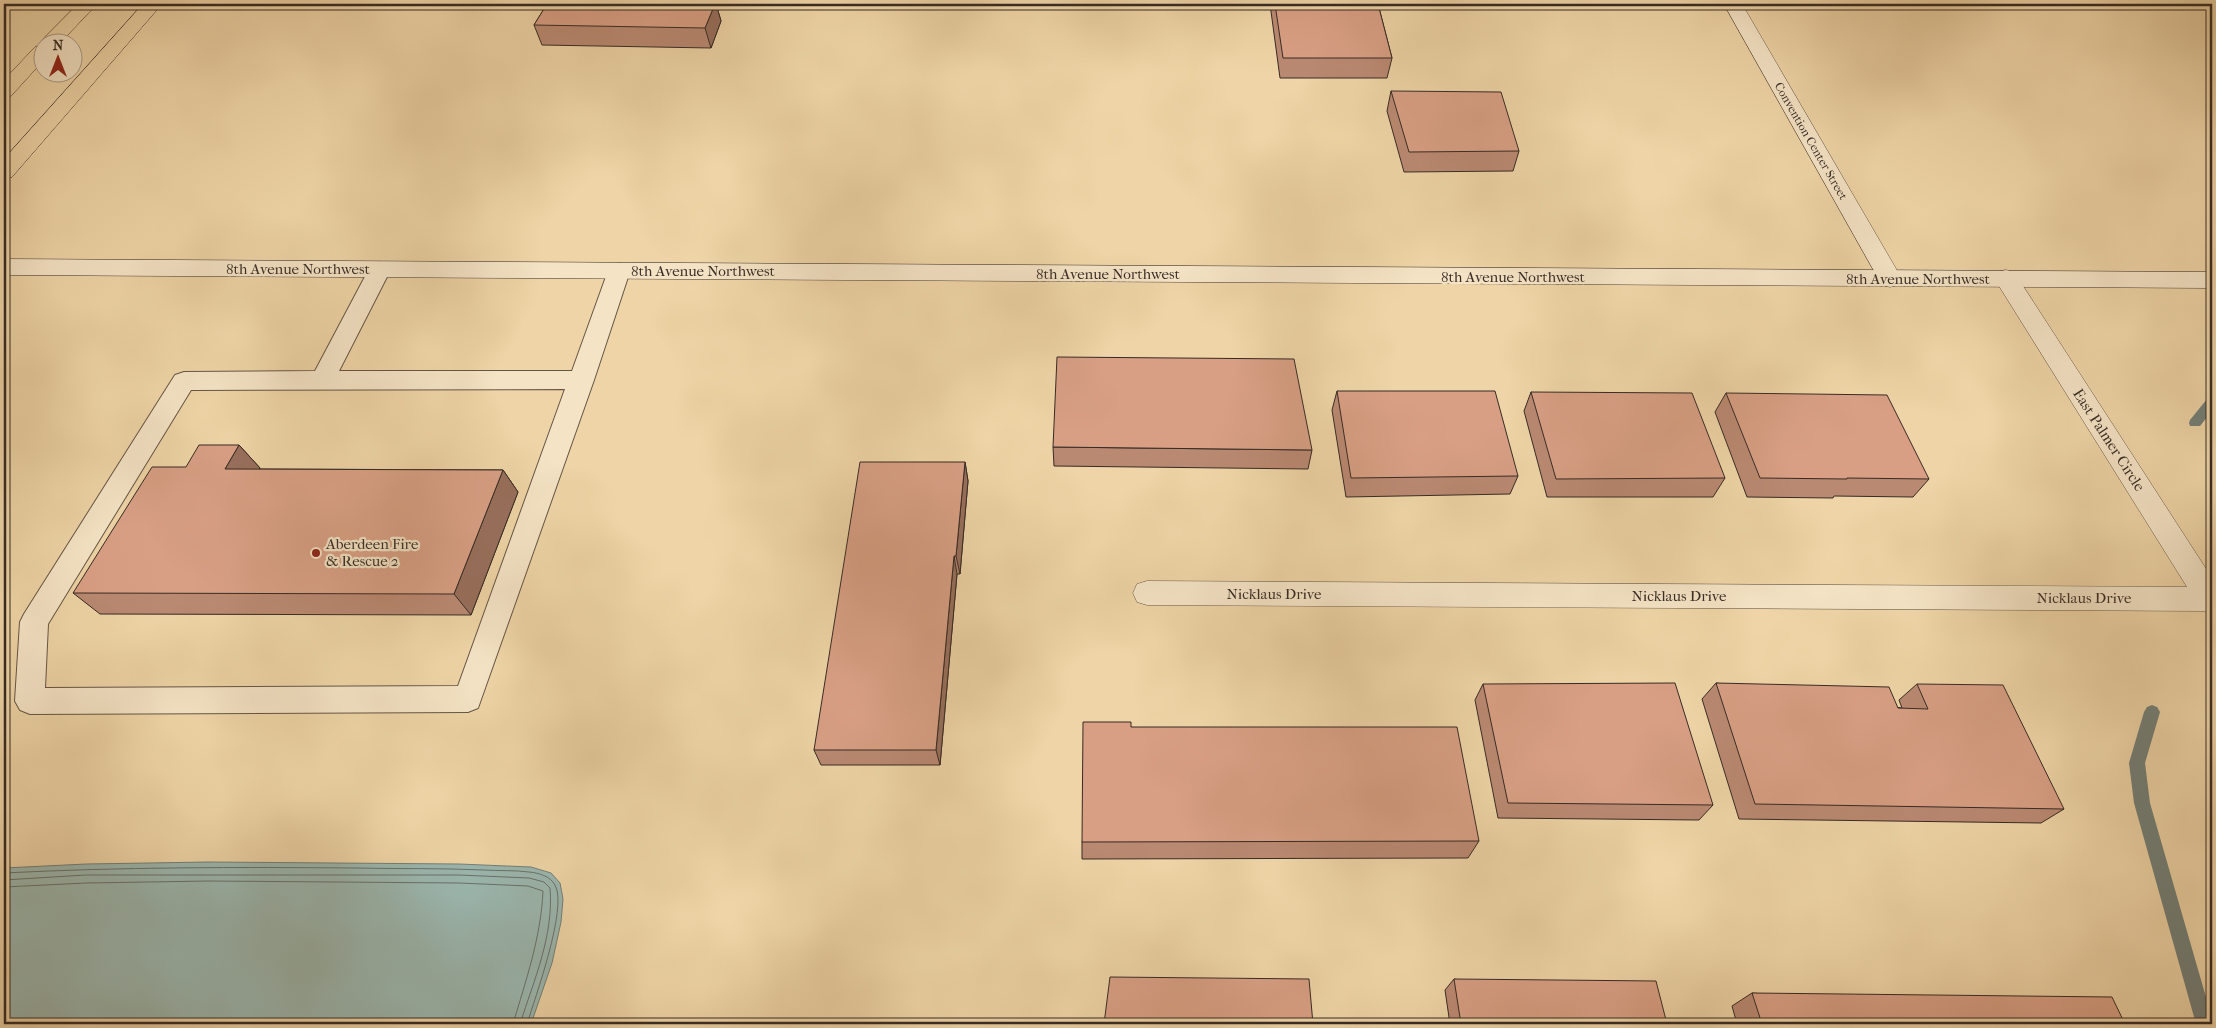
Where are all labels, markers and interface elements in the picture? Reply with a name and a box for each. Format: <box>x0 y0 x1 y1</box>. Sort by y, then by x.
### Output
north arrow <box>32 32 82 82</box>
text: N <box>53 37 64 54</box>
street label: Convention Center Street <box>1772 80 1851 203</box>
street label: 8th Avenue Northwest <box>226 260 371 278</box>
street label: 8th Avenue Northwest <box>631 262 776 280</box>
street label: 8th Avenue Northwest <box>1036 265 1181 283</box>
street label: 8th Avenue Northwest <box>1441 268 1586 286</box>
street label: 8th Avenue Northwest <box>1846 270 1991 288</box>
street label: East Palmer Circle <box>2069 385 2149 495</box>
place label: Aberdeen Fire & Rescue 2 <box>325 535 419 570</box>
marker: Aberdeen Fire & Rescue 2 <box>310 547 322 559</box>
street label: Nicklaus Drive <box>1227 585 1322 603</box>
street label: Nicklaus Drive <box>1632 587 1727 605</box>
street label: Nicklaus Drive <box>2037 589 2132 607</box>

